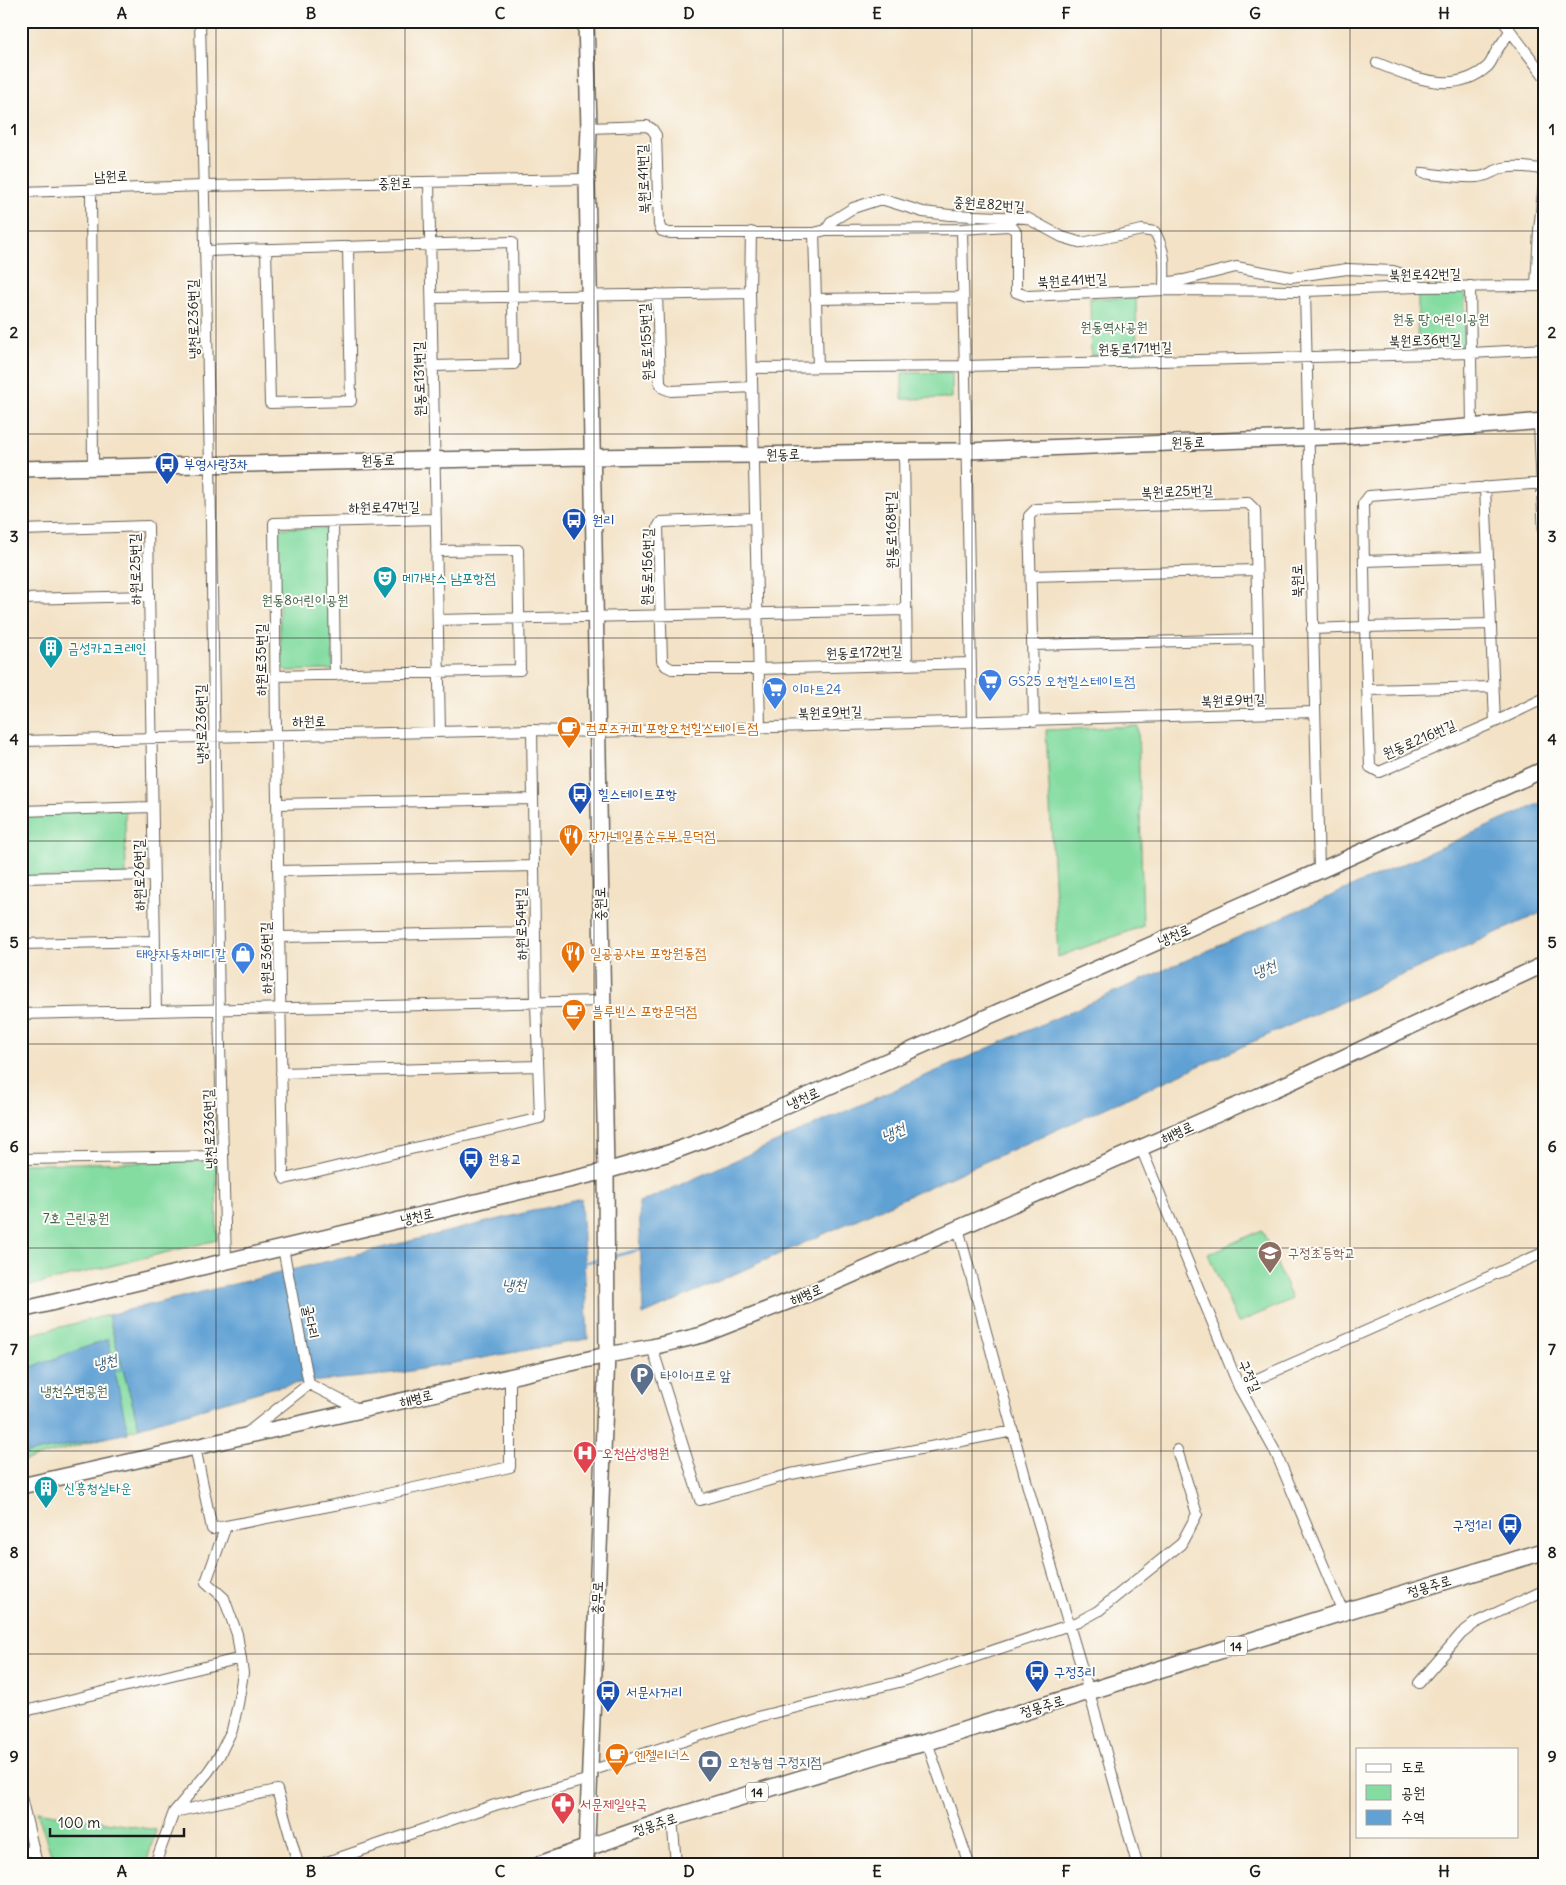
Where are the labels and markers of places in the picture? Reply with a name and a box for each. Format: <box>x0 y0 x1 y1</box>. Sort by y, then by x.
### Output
bus stop icon: 부영사랑3차 <box>154 451 180 485</box>
place label: 부영사랑3차 <box>184 455 248 473</box>
bus stop icon: 원리 <box>561 507 587 541</box>
place label: 원리 <box>592 511 615 529</box>
theatre icon: 메가박스 남포항점 <box>372 565 398 599</box>
place label: 메가박스 남포항점 <box>402 569 495 587</box>
building icon: 금성카고크레인 <box>38 635 64 669</box>
place label: 금성카고크레인 <box>68 639 147 657</box>
supermarket icon: GS25 오천힐스테이트점 <box>977 668 1003 702</box>
place label: GS25 오천힐스테이트점 <box>1008 672 1135 690</box>
supermarket icon: 이마트24 <box>762 676 788 710</box>
place label: 이마트24 <box>792 680 841 698</box>
cafe icon: 컴포즈커피 포항오천힐스테이트점 <box>556 715 582 749</box>
place label: 컴포즈커피 포항오천힐스테이트점 <box>586 719 758 737</box>
bus stop icon: 힐스테이트포항 <box>567 781 593 815</box>
place label: 힐스테이트포항 <box>598 785 677 803</box>
restaurant icon: 장가네일품순두부 문덕점 <box>558 823 584 857</box>
place label: 장가네일품순두부 문덕점 <box>588 827 715 845</box>
restaurant icon: 일공공샤브 포항원동점 <box>560 940 586 974</box>
shop icon: 태양자동차메디칼 <box>230 941 256 975</box>
place label: 일공공샤브 포항원동점 <box>590 944 706 962</box>
place label: 태양자동차메디칼 <box>136 945 227 963</box>
cafe icon: 블루빈스 포항문덕점 <box>561 998 587 1032</box>
place label: 블루빈스 포항문덕점 <box>592 1002 697 1020</box>
bus stop icon: 원용교 <box>458 1146 484 1180</box>
place label: 원용교 <box>488 1150 522 1168</box>
school or university icon: 구정초등학교 <box>1257 1240 1283 1274</box>
place label: 구정초등학교 <box>1288 1244 1356 1262</box>
parking icon: 타이어프로 앞 <box>629 1362 655 1396</box>
place label: 타이어프로 앞 <box>660 1366 731 1384</box>
hospital icon: 오천삼성병원 <box>572 1440 598 1474</box>
place label: 오천삼성병원 <box>602 1444 670 1462</box>
building icon: 신흥청실타운 <box>33 1475 59 1509</box>
place label: 신흥청실타운 <box>64 1479 132 1497</box>
bus stop icon: 구정1리 <box>1497 1512 1523 1546</box>
place label: 구정1리 <box>1453 1516 1492 1534</box>
bus stop icon: 구정3리 <box>1024 1659 1050 1693</box>
place label: 구정3리 <box>1054 1663 1096 1681</box>
bus stop icon: 서문사거리 <box>595 1679 621 1713</box>
place label: 서문사거리 <box>626 1683 682 1701</box>
cafe icon: 엔젤리너스 <box>604 1742 630 1776</box>
place label: 엔젤리너스 <box>634 1746 690 1764</box>
bank icon: 오천농협 구정지점 <box>697 1749 723 1783</box>
place label: 오천농협 구정지점 <box>728 1753 821 1771</box>
pharmacy icon: 서문제일약국 <box>550 1791 576 1825</box>
place label: 서문제일약국 <box>580 1795 648 1813</box>

